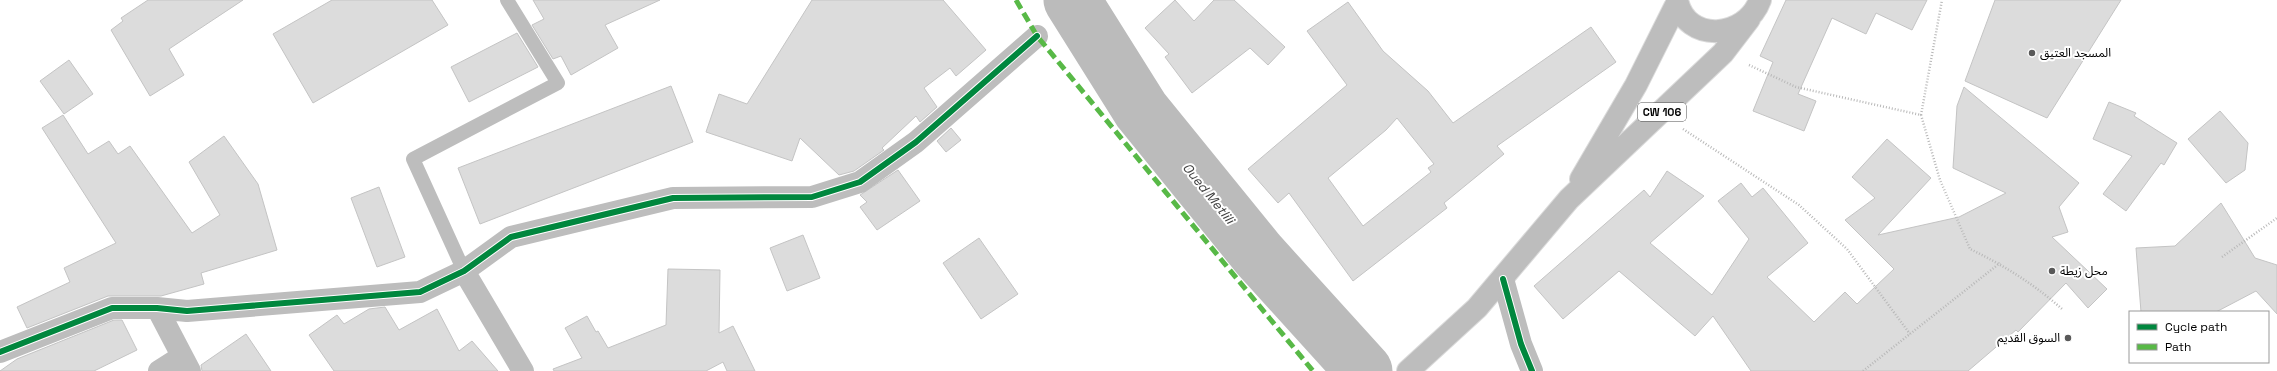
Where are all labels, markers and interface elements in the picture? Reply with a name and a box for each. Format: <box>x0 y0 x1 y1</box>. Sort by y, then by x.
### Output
place label: المسجد العتيق <box>2040 45 2111 61</box>
marker: المسجد العتيق <box>2027 48 2037 58</box>
road number: CW 106 <box>1638 103 1686 121</box>
water label: Oued Metlili <box>1179 159 1239 229</box>
place label: محل زيطة <box>2060 263 2108 279</box>
marker: محل زيطة <box>2047 266 2057 276</box>
legend <box>2129 311 2269 363</box>
text: Cycle path <box>2165 319 2227 335</box>
place label: السوق القديم <box>1997 330 2060 347</box>
marker: السوق القديم <box>2063 333 2073 343</box>
text: Path <box>2165 339 2191 355</box>

